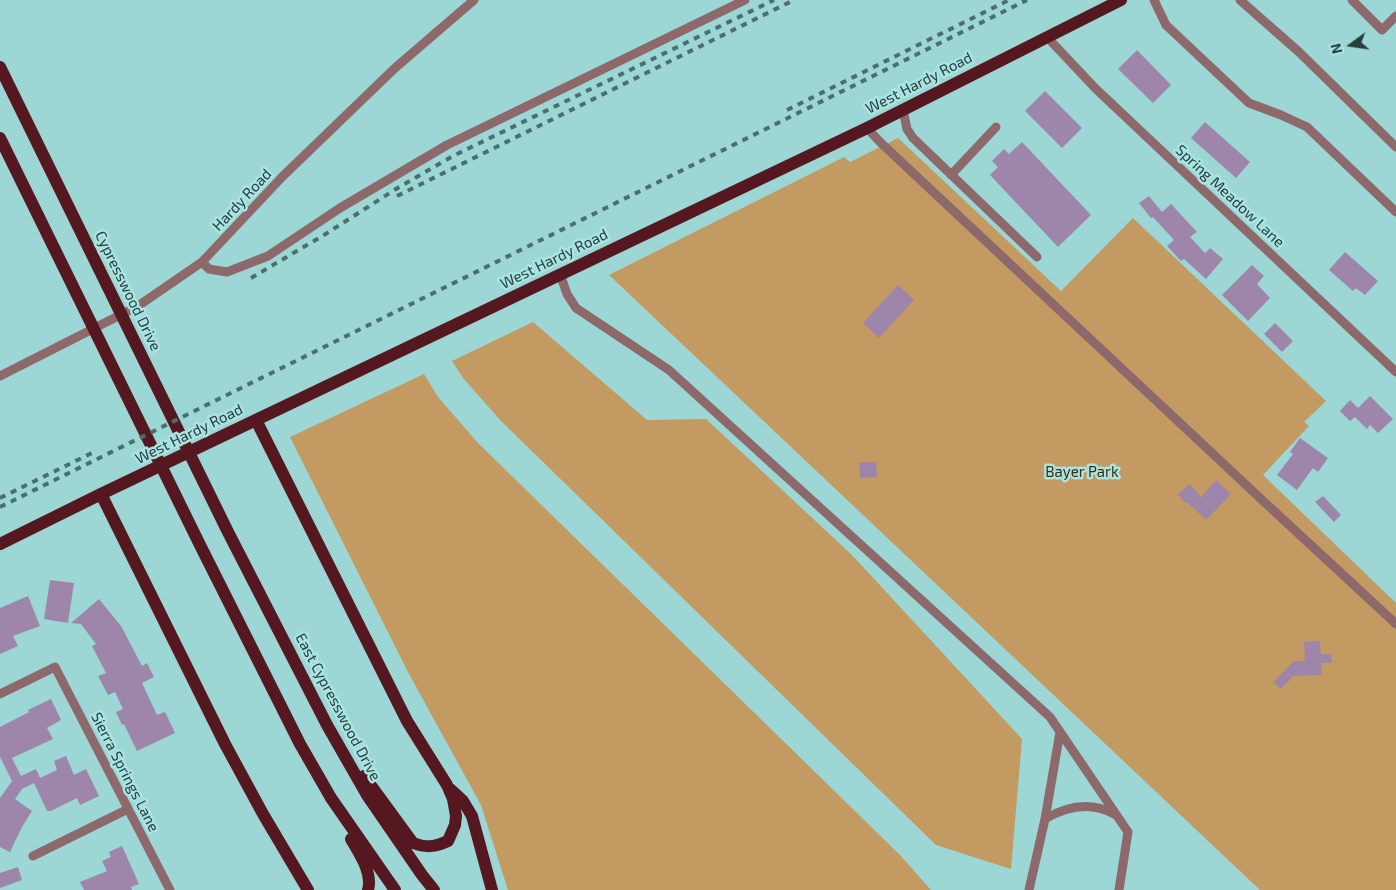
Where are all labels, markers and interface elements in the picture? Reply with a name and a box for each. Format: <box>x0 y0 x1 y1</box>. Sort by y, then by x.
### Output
north arrow <box>1326 20 1376 70</box>
text: N <box>1326 42 1345 56</box>
street label: West Hardy Road <box>863 48 975 118</box>
street label: Spring Meadow Lane <box>1172 141 1288 251</box>
street label: Hardy Road <box>209 165 275 235</box>
street label: West Hardy Road <box>497 225 611 293</box>
street label: Cypresswood Drive <box>91 228 165 354</box>
street label: West Hardy Road <box>132 400 246 468</box>
park label: Bayer Park <box>1045 463 1119 481</box>
street label: East Cypresswood Drive <box>291 630 385 784</box>
street label: Sierra Springs Lane <box>87 709 163 835</box>

